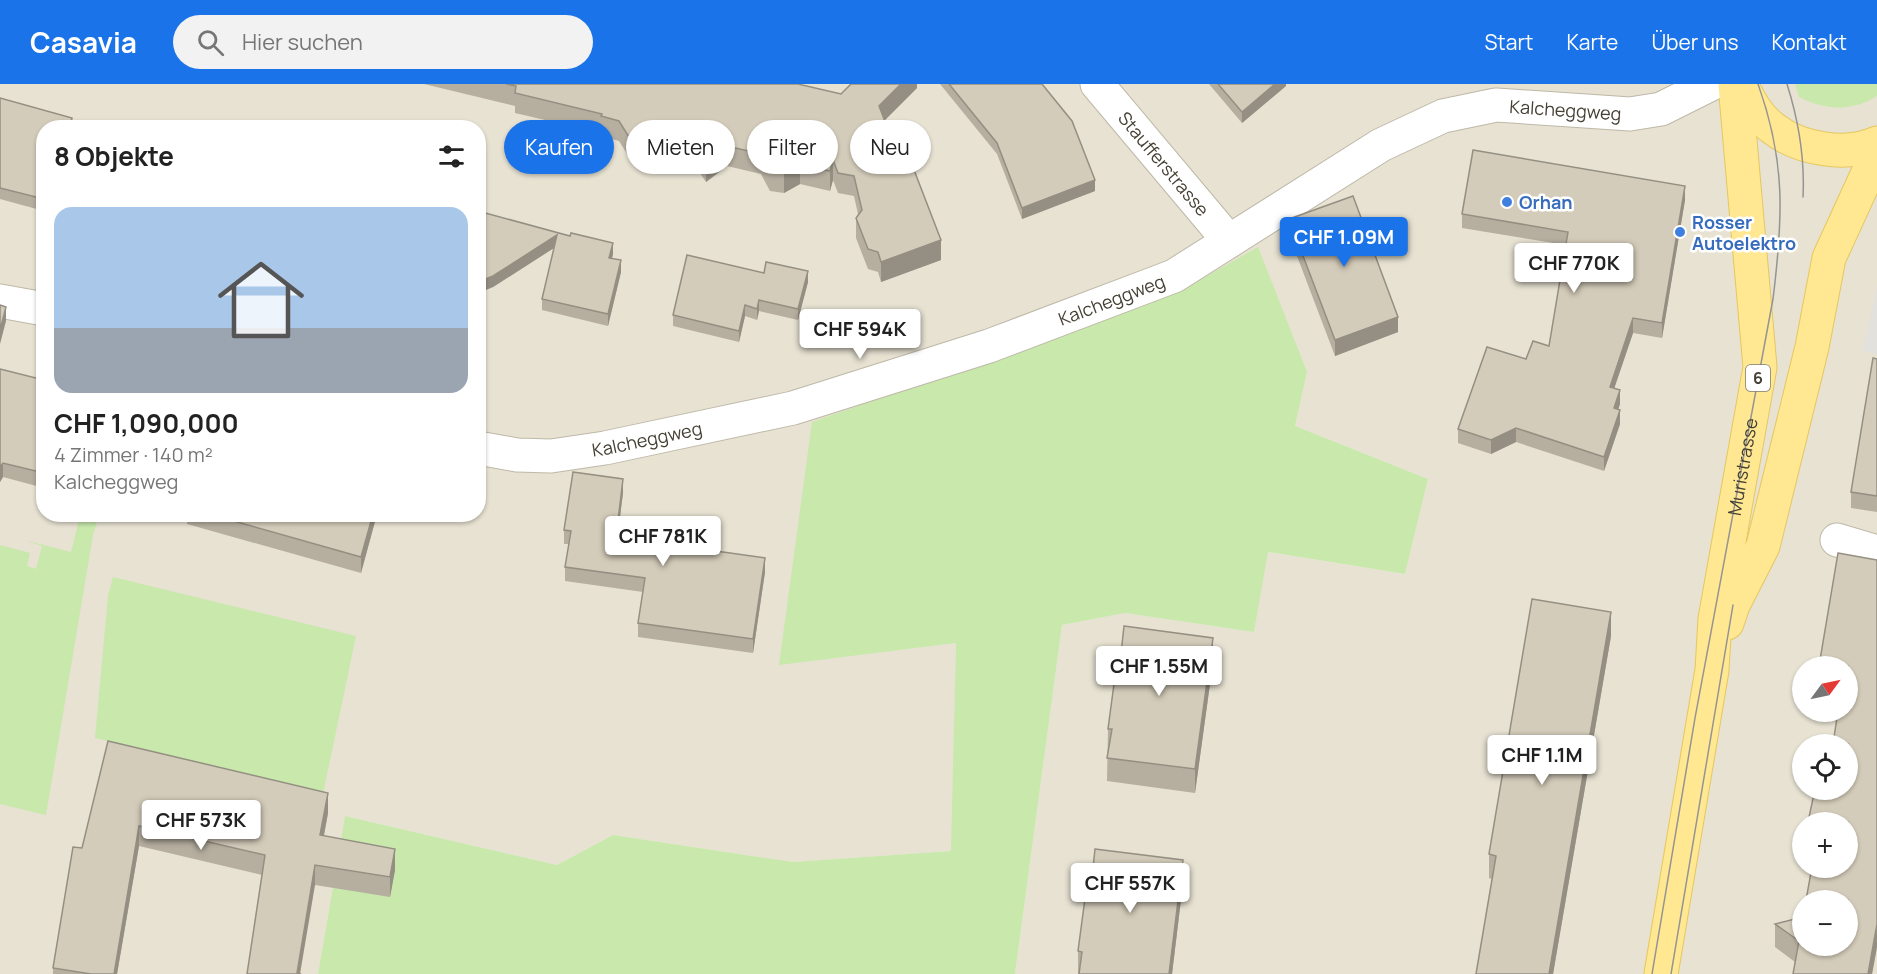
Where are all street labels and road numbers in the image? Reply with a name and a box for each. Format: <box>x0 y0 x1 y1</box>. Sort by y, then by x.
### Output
street label: Kalcheggweg <box>1509 94 1622 125</box>
street label: Staufferstrasse <box>1113 106 1215 221</box>
street label: Kalcheggweg <box>1055 269 1168 331</box>
road number: 6 <box>1746 365 1770 391</box>
street label: Kalcheggweg <box>590 416 704 462</box>
street label: Muristrasse <box>1722 416 1763 517</box>

